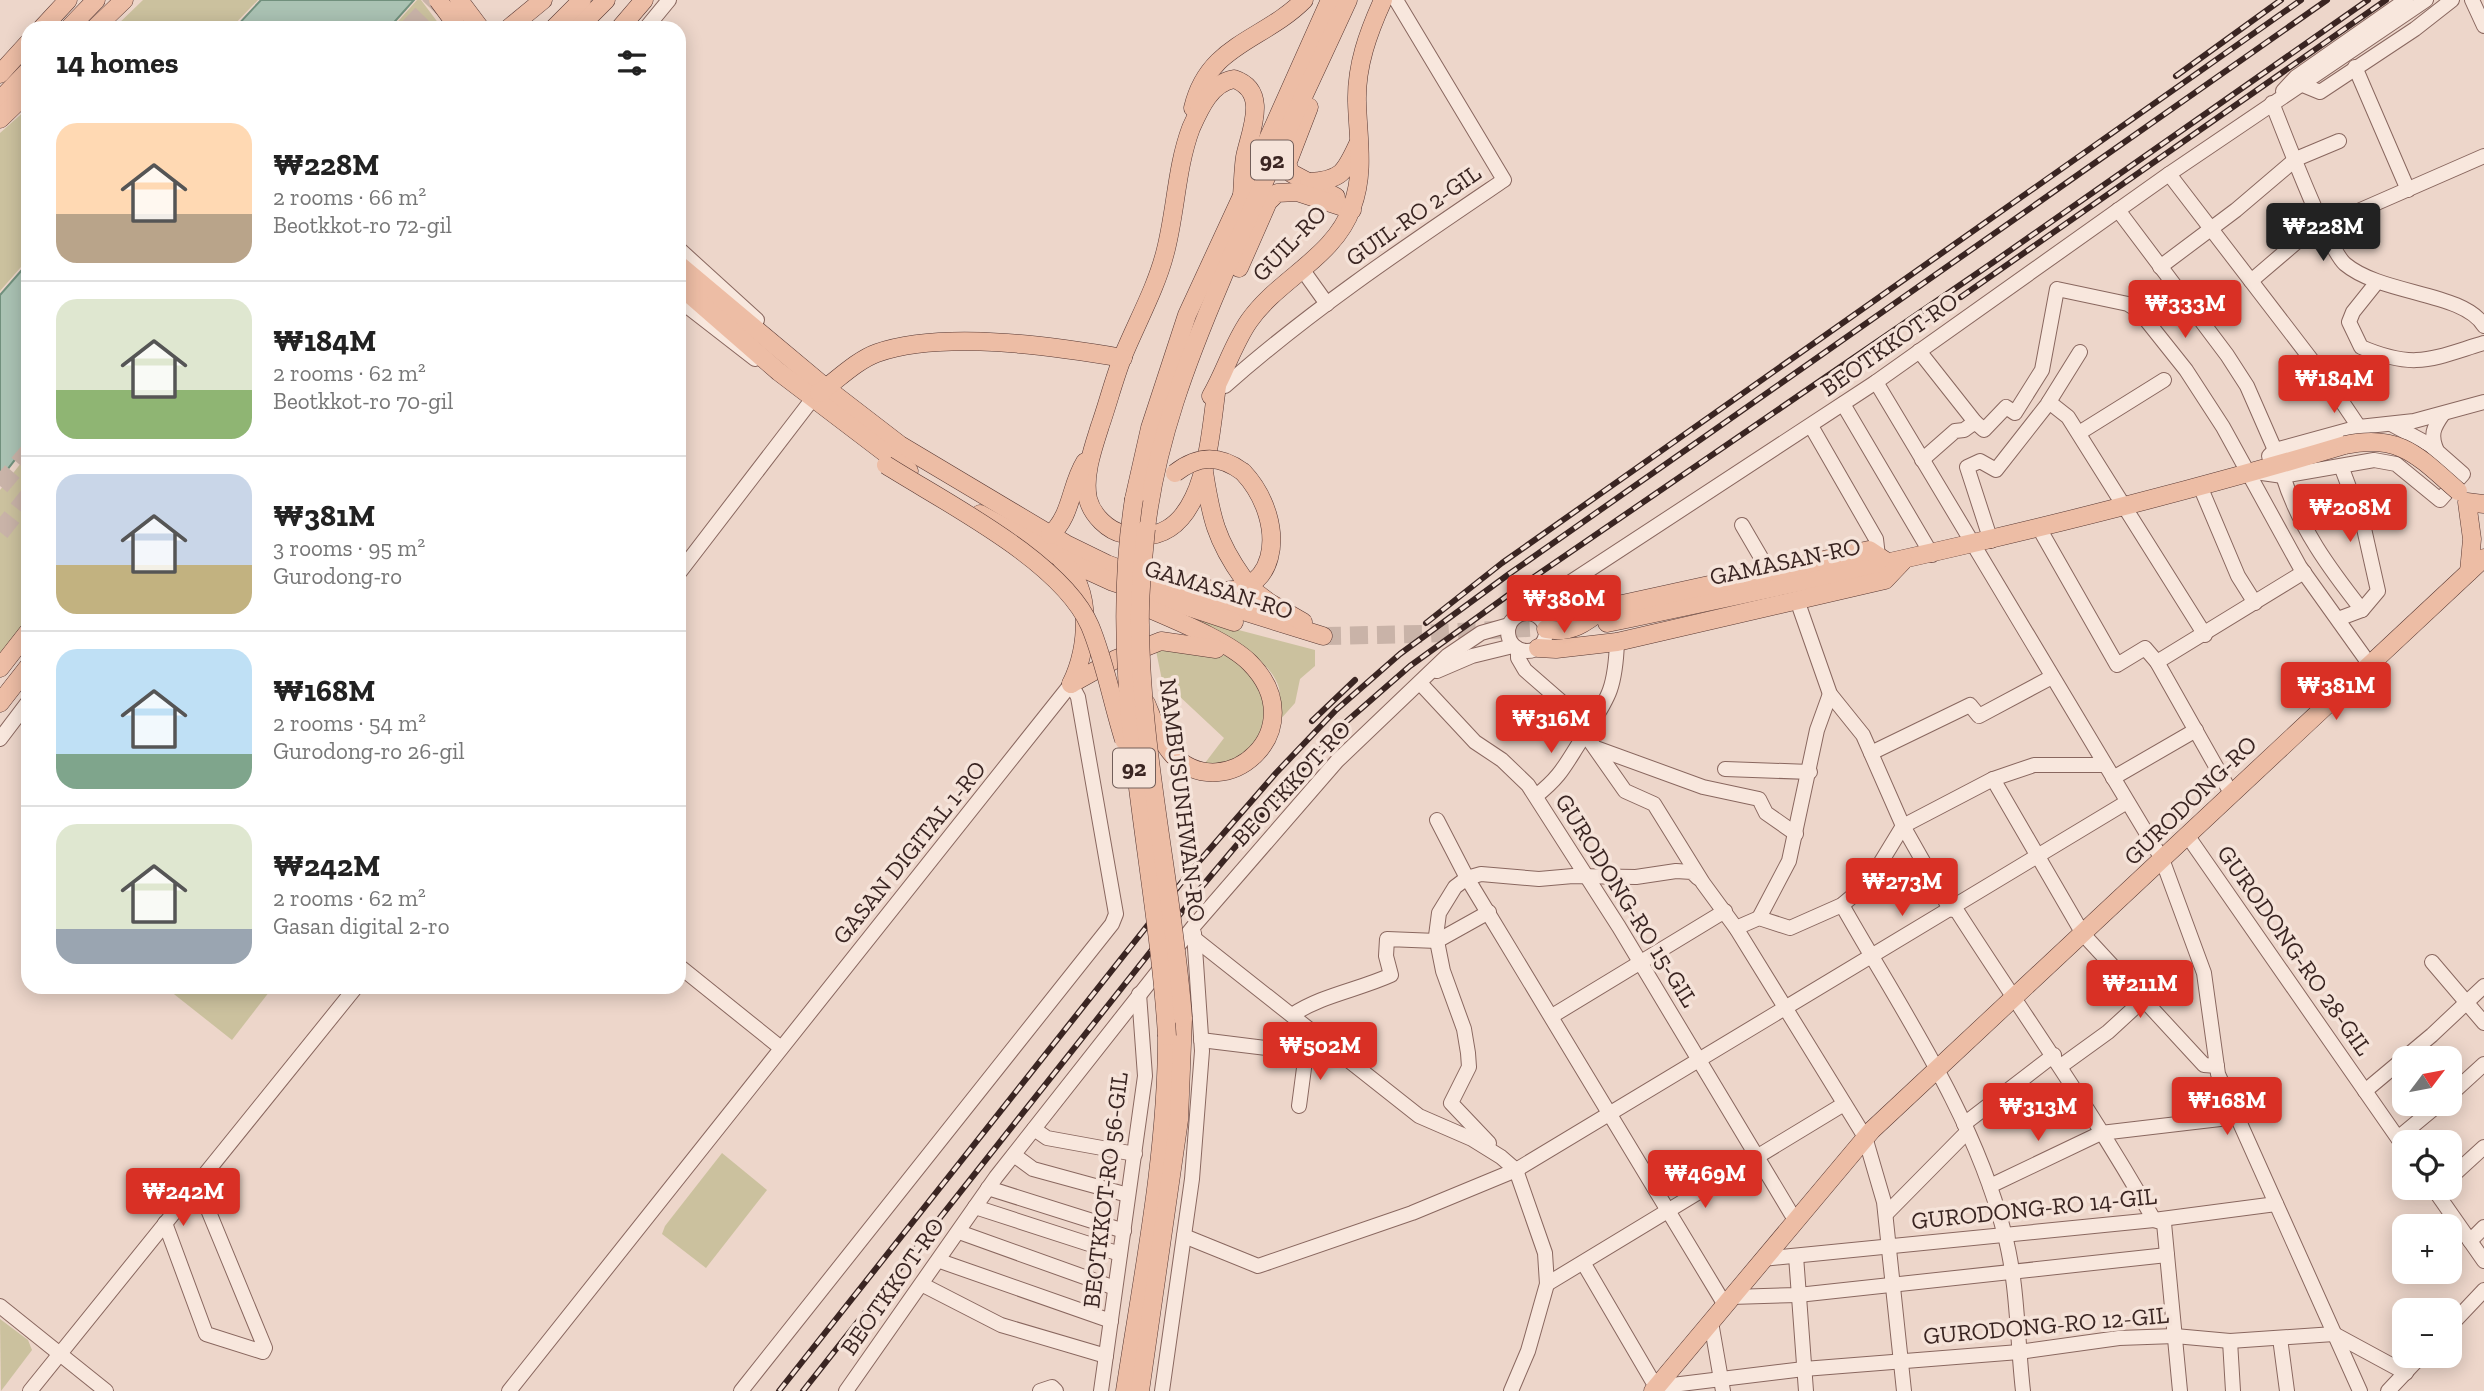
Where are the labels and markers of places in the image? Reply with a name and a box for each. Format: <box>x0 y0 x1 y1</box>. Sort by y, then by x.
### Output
pin: ₩228M <box>2274 204 2372 263</box>
pin: ₩333M <box>2136 280 2234 340</box>
pin: ₩184M <box>2285 356 2383 415</box>
pin: ₩208M <box>2301 484 2399 544</box>
pin: ₩380M <box>1515 576 1613 635</box>
pin: ₩381M <box>2287 662 2385 722</box>
pin: ₩316M <box>1502 696 1600 755</box>
pin: ₩273M <box>1853 858 1951 918</box>
pin: ₩211M <box>2091 960 2189 1020</box>
pin: ₩502M <box>1271 1023 1369 1082</box>
pin: ₩168M <box>2178 1078 2276 1137</box>
pin: ₩313M <box>1989 1084 2087 1143</box>
pin: ₩469M <box>1656 1150 1754 1210</box>
pin: ₩242M <box>134 1168 232 1228</box>

